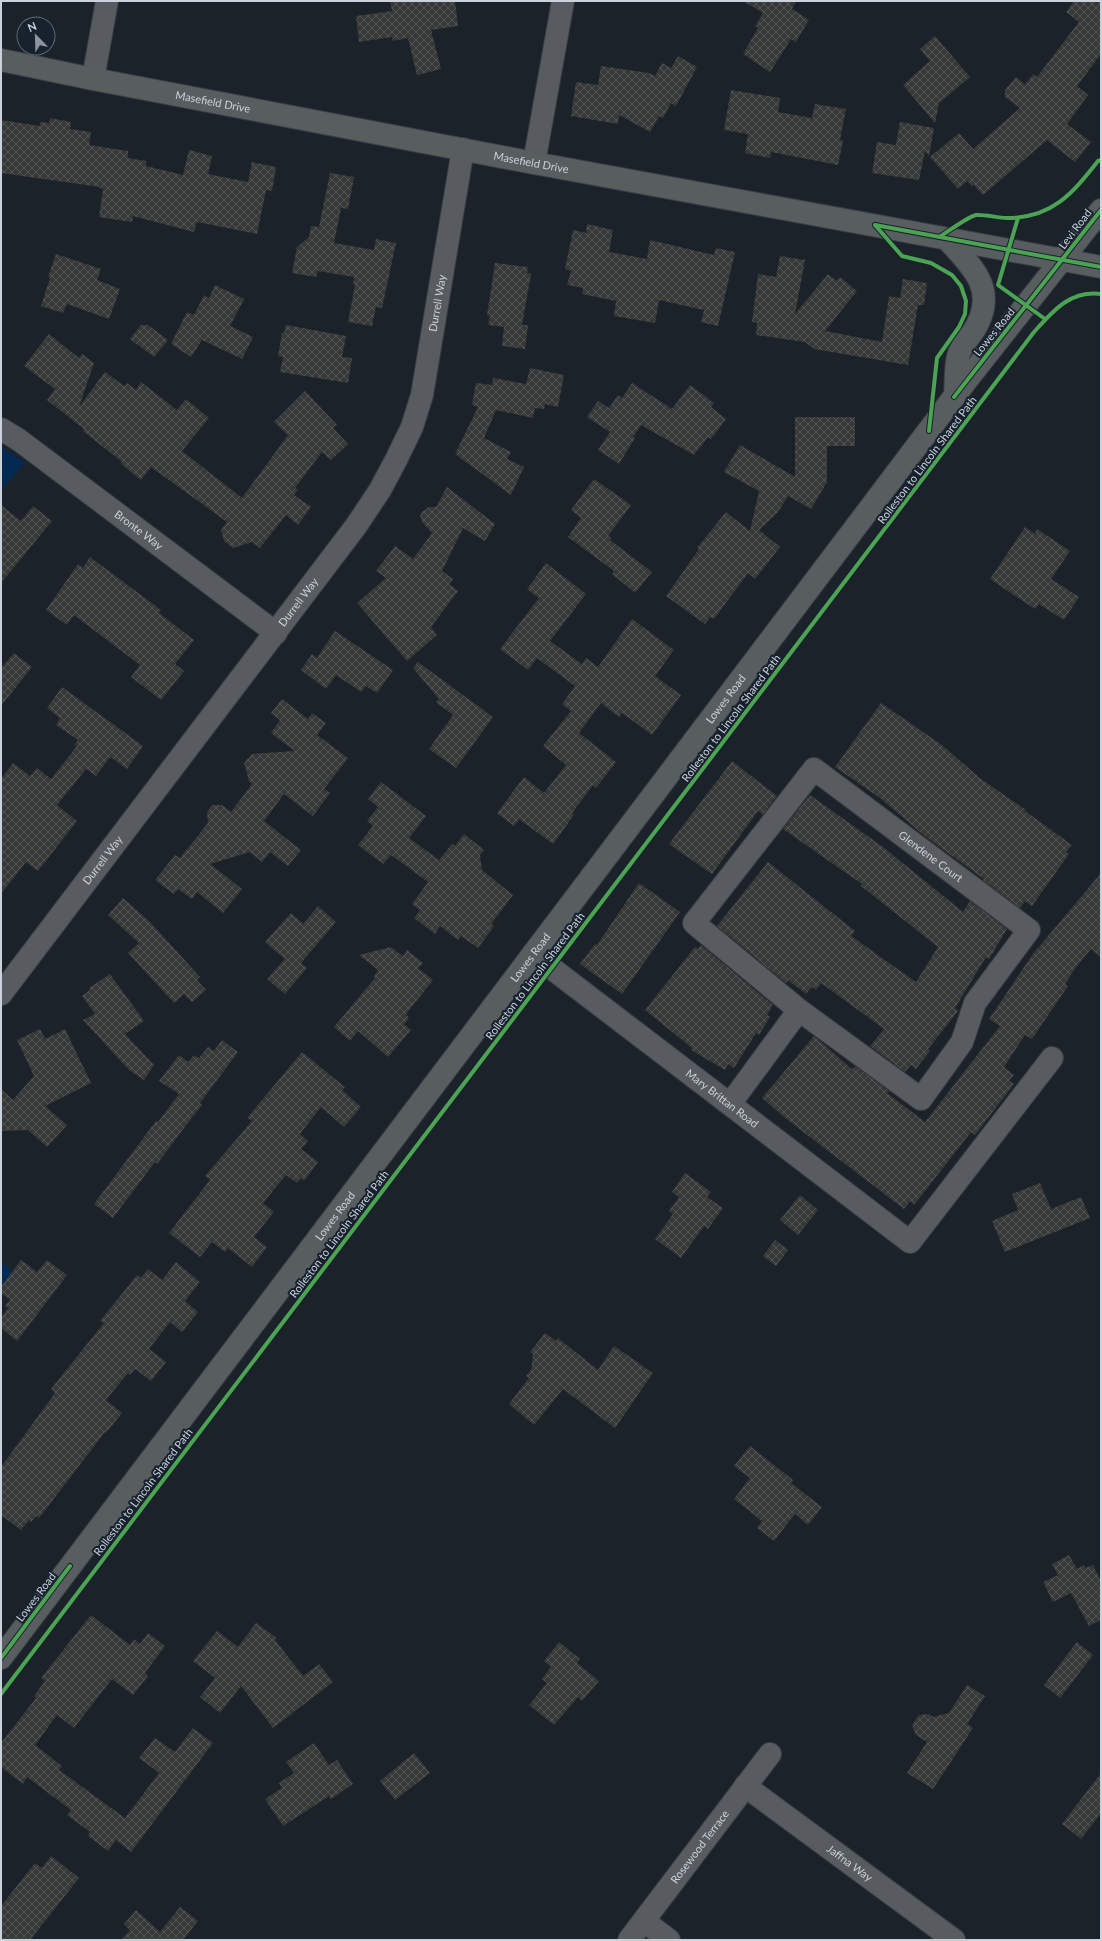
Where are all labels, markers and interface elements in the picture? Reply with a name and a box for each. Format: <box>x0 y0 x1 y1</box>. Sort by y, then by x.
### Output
north arrow <box>16 16 56 56</box>
text: N <box>25 19 38 34</box>
street label: Masefield Drive <box>174 88 252 115</box>
street label: Masefield Drive <box>493 148 570 175</box>
street label: Levi Road <box>1055 206 1094 251</box>
street label: Durrell Way <box>426 273 448 333</box>
street label: Lowes Road <box>970 305 1017 358</box>
street label: Rolleston to Lincoln Shared Path <box>874 394 979 526</box>
street label: Bronte Way <box>112 507 166 552</box>
street label: Durrell Way <box>275 575 321 629</box>
street label: Rolleston to Lincoln Shared Path <box>678 652 783 784</box>
street label: Lowes Road <box>703 672 748 726</box>
street label: Glendene Court <box>896 828 966 884</box>
street label: Durrell Way <box>80 833 125 887</box>
street label: Rolleston to Lincoln Shared Path <box>482 910 587 1042</box>
street label: Lowes Road <box>507 930 553 984</box>
street label: Mary Brittan Road <box>684 1066 761 1130</box>
street label: Rolleston to Lincoln Shared Path <box>286 1168 391 1300</box>
street label: Lowes Road <box>312 1189 357 1243</box>
street label: Rolleston to Lincoln Shared Path <box>90 1426 195 1558</box>
street label: Lowes Road <box>13 1570 58 1624</box>
street label: Rosewood Terrace <box>667 1807 731 1886</box>
street label: Jaffna Way <box>825 1842 876 1884</box>

